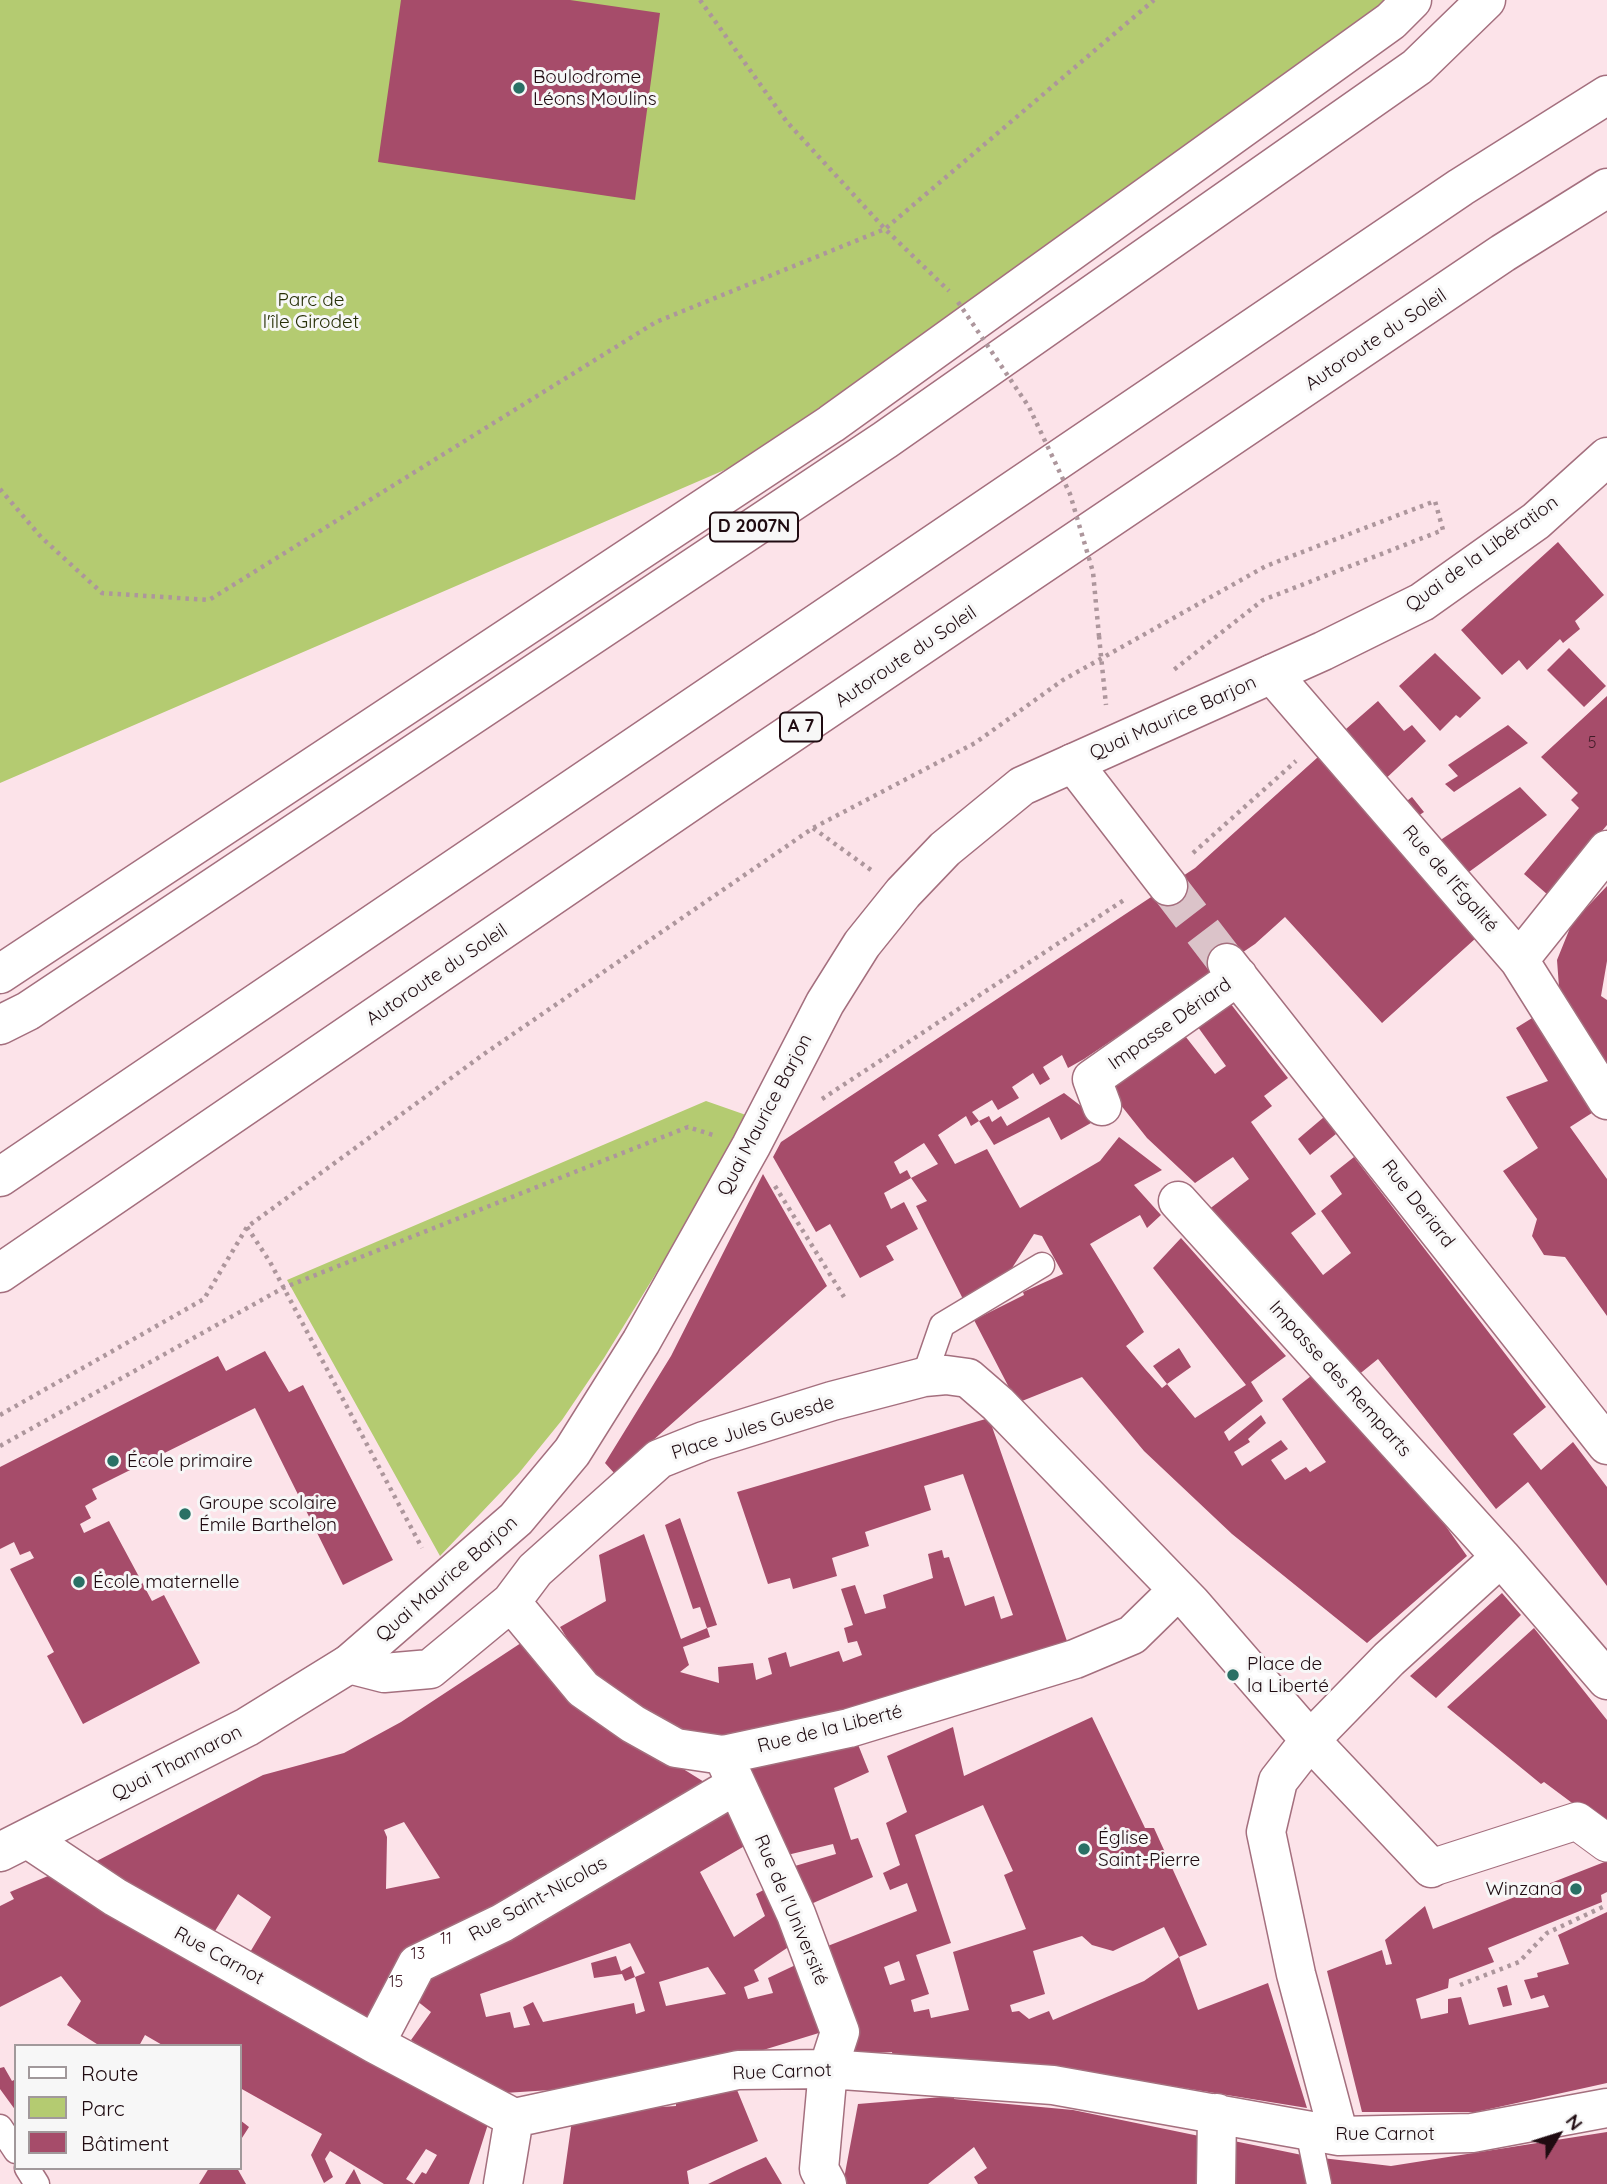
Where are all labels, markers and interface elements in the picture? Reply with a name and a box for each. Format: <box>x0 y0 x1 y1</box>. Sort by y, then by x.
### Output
place label: Boulodrome Léons Moulins <box>533 66 657 110</box>
marker: Boulodrome Léons Moulins <box>511 80 527 96</box>
street label: Autoroute du Soleil <box>1301 284 1451 396</box>
park label: Parc de l'île Girodet <box>263 289 359 333</box>
street label: Quai de la Libération <box>1401 491 1563 617</box>
road number: D 2007N <box>710 512 798 542</box>
street label: Autoroute du Soleil <box>831 601 981 713</box>
street label: Quai Maurice Barjon <box>1086 671 1260 765</box>
road number: A 7 <box>780 712 822 742</box>
house number: 5 <box>1588 733 1596 753</box>
street label: Rue de l'Égalité <box>1397 821 1503 937</box>
street label: Autoroute du Soleil <box>362 919 512 1031</box>
street label: Impasse Dériard <box>1104 973 1236 1075</box>
street label: Quai Maurice Barjon <box>713 1030 817 1200</box>
street label: Rue Deriard <box>1377 1156 1459 1252</box>
street label: Impasse des Remparts <box>1264 1296 1416 1462</box>
street label: Place Jules Guesde <box>669 1391 837 1465</box>
place label: École primaire <box>127 1450 253 1472</box>
marker: École primaire <box>105 1453 121 1469</box>
place label: Groupe scolaire Émile Barthelon <box>199 1492 337 1536</box>
marker: Groupe scolaire Émile Barthelon <box>177 1506 193 1522</box>
street label: Quai Maurice Barjon <box>372 1511 522 1647</box>
place label: École maternelle <box>93 1571 239 1593</box>
marker: École maternelle <box>71 1574 87 1590</box>
place label: Place de la Liberté <box>1247 1653 1329 1697</box>
marker: Place de la Liberté <box>1225 1667 1241 1683</box>
street label: Rue de la Liberté <box>755 1700 905 1758</box>
street label: Quai Thannaron <box>108 1720 246 1806</box>
place label: Église Saint-Pierre <box>1098 1827 1200 1871</box>
street label: Rue de l'Université <box>749 1831 833 1989</box>
marker: Église Saint-Pierre <box>1076 1841 1092 1857</box>
street label: Rue Saint-Nicolas <box>465 1852 611 1946</box>
place label: Winzana <box>1485 1878 1562 1900</box>
marker: Winzana <box>1568 1881 1584 1897</box>
street label: Rue Carnot <box>170 1922 268 1990</box>
house number: 11 <box>440 1929 452 1949</box>
house number: 13 <box>411 1944 425 1964</box>
house number: 15 <box>389 1972 403 1992</box>
legend <box>14 2044 242 2170</box>
street label: Rue Carnot <box>732 2059 832 2085</box>
text: Route <box>81 2060 138 2086</box>
text: Parc <box>81 2095 125 2121</box>
north arrow <box>1523 2100 1593 2170</box>
text: N <box>1561 2109 1588 2135</box>
street label: Rue Carnot <box>1335 2123 1435 2145</box>
text: Bâtiment <box>81 2130 169 2156</box>

